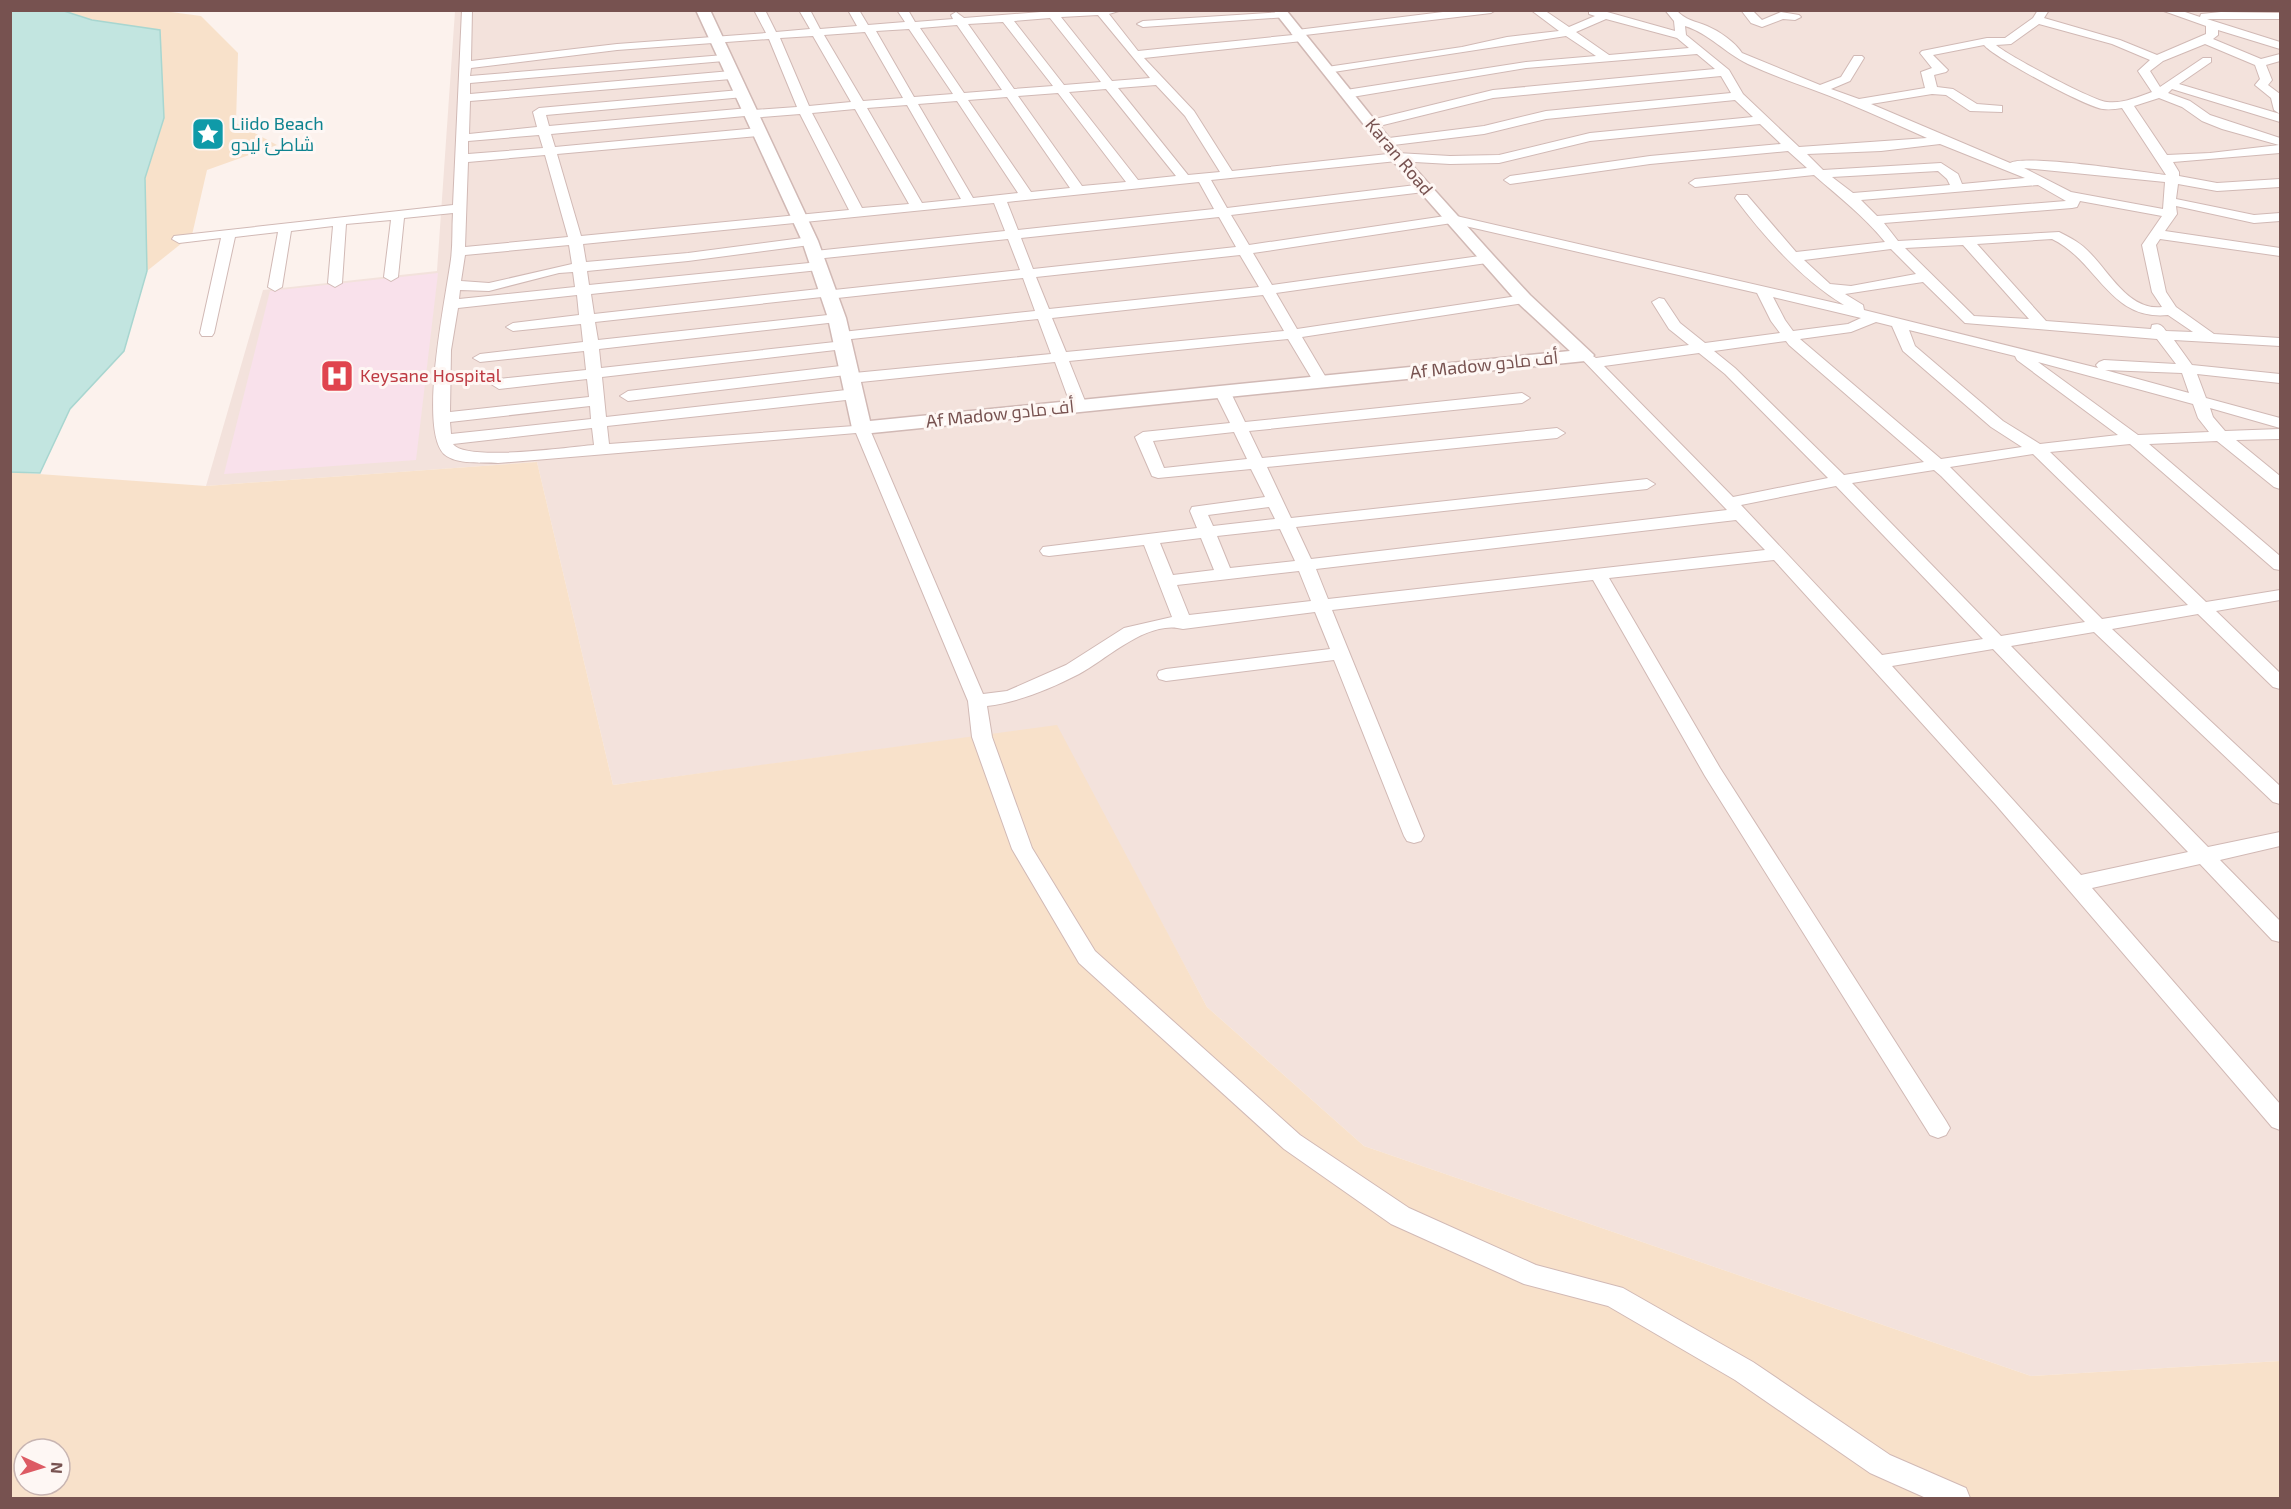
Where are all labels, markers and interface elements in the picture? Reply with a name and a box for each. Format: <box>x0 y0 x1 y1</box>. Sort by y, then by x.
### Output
place label: Liido Beach شاطئ ليدو <box>231 112 324 156</box>
street label: Karan Road <box>1361 113 1438 199</box>
place icon: Liido Beach شاطئ ليدو <box>190 116 226 152</box>
street label: Af Madow أف مادو <box>1409 345 1559 384</box>
hospital icon: Keysane Hospital <box>319 358 355 394</box>
place label: Keysane Hospital <box>360 364 502 386</box>
street label: Af Madow أف مادو <box>925 394 1075 433</box>
north arrow <box>12 1437 72 1497</box>
text: N <box>48 1462 67 1475</box>

